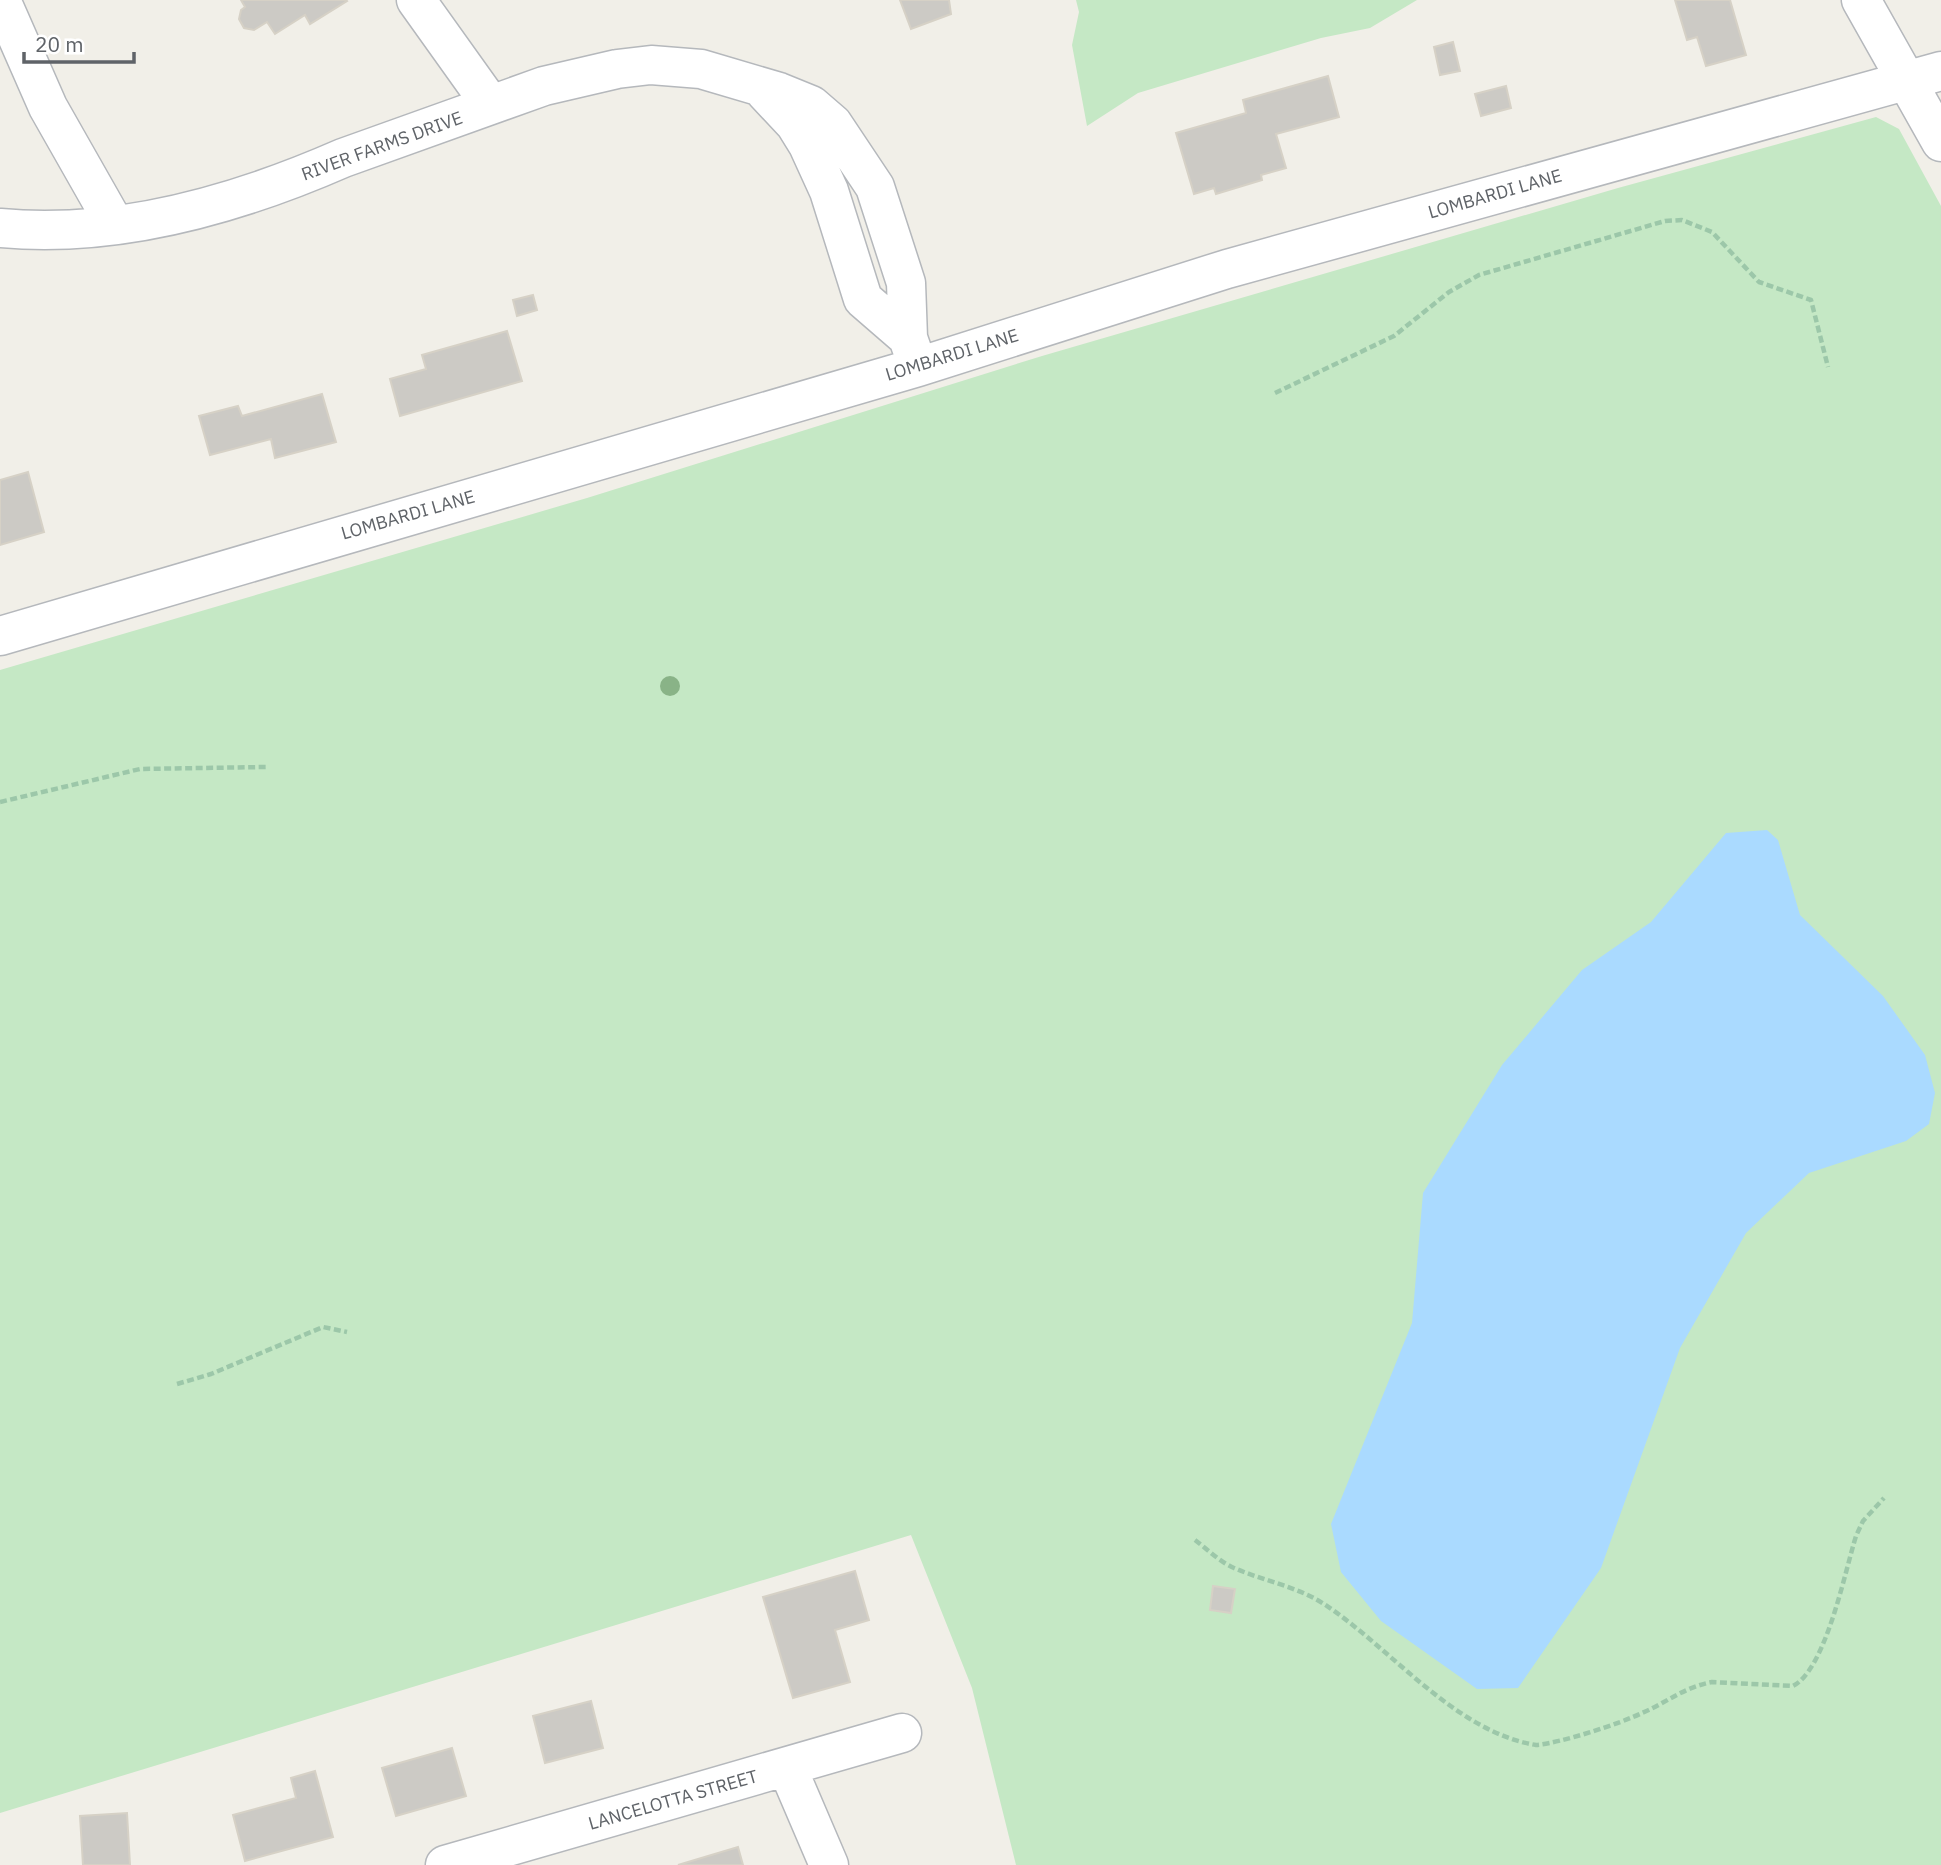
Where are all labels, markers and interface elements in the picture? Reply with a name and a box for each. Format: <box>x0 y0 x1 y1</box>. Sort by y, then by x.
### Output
scale bar <box>24 21 135 65</box>
text: 20 m <box>35 30 84 58</box>
street label: RIVER FARMS DRIVE <box>298 106 466 185</box>
street label: LOMBARDI LANE <box>1425 163 1564 224</box>
street label: LOMBARDI LANE <box>882 323 1021 386</box>
street label: LOMBARDI LANE <box>338 484 477 545</box>
street label: LANCELOTTA STREET <box>586 1764 760 1835</box>

